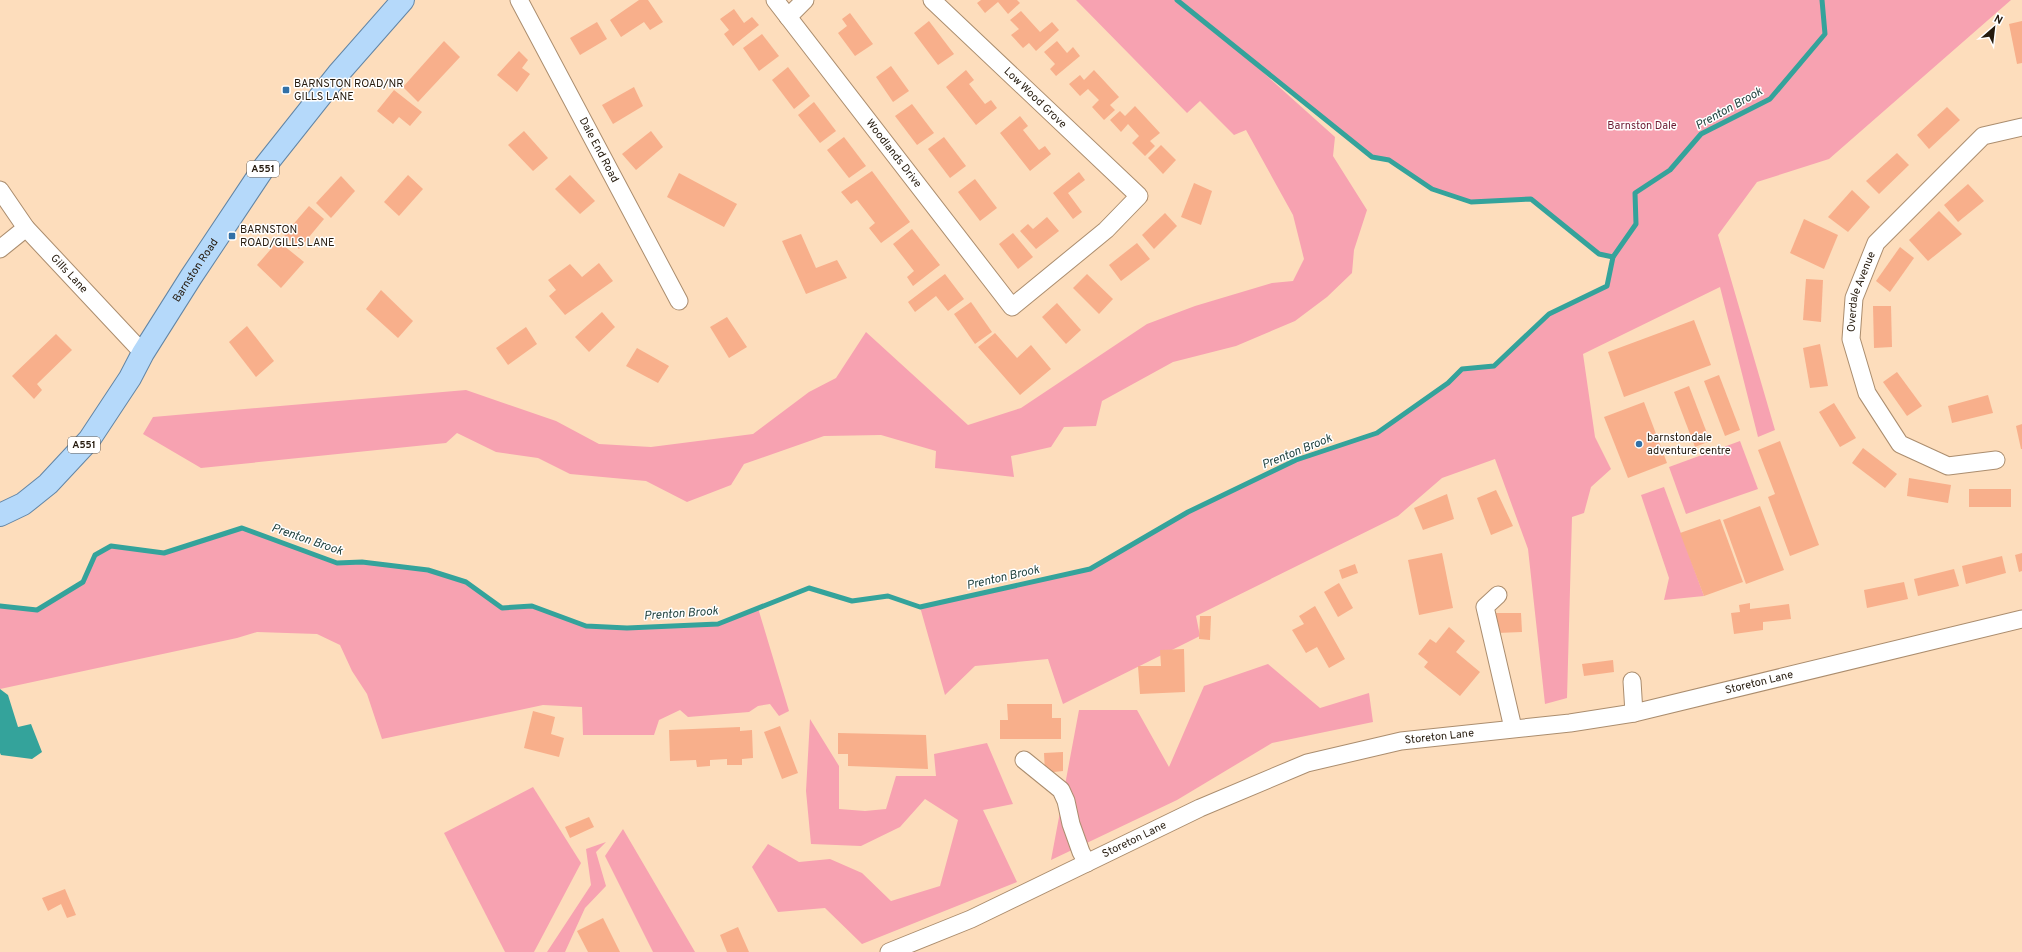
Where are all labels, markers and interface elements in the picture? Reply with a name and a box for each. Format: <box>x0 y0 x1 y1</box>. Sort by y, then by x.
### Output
north arrow <box>1974 8 2014 48</box>
text: N <box>1991 12 2005 28</box>
street label: Low Wood Grove <box>1001 64 1069 132</box>
place label: BARNSTON ROAD/NR GILLS LANE <box>294 77 404 104</box>
water label: Prenton Brook <box>1693 84 1766 134</box>
marker: BARNSTON ROAD/NR GILLS LANE <box>281 85 291 95</box>
street label: Dale End Road <box>576 115 622 185</box>
street label: Woodlands Drive <box>863 116 925 191</box>
park label: Barnston Dale <box>1607 119 1677 133</box>
road number: A551 <box>247 161 279 177</box>
place label: BARNSTON ROAD/GILLS LANE <box>240 223 334 250</box>
marker: BARNSTON ROAD/GILLS LANE <box>227 231 237 241</box>
street label: Barnston Road <box>170 236 222 305</box>
street label: Overdale Avenue <box>1845 250 1879 332</box>
street label: Gills Lane <box>47 252 91 296</box>
water label: Prenton Brook <box>1260 430 1335 473</box>
place label: barnstondale adventure centre <box>1647 431 1731 458</box>
road number: A551 <box>68 437 100 453</box>
marker: barnstondale adventure centre <box>1634 439 1644 449</box>
water label: Prenton Brook <box>269 520 346 560</box>
water label: Prenton Brook <box>965 562 1042 594</box>
water label: Prenton Brook <box>643 603 720 625</box>
street label: Storeton Lane <box>1724 668 1795 698</box>
street label: Storeton Lane <box>1404 726 1475 748</box>
street label: Storeton Lane <box>1100 818 1169 861</box>

